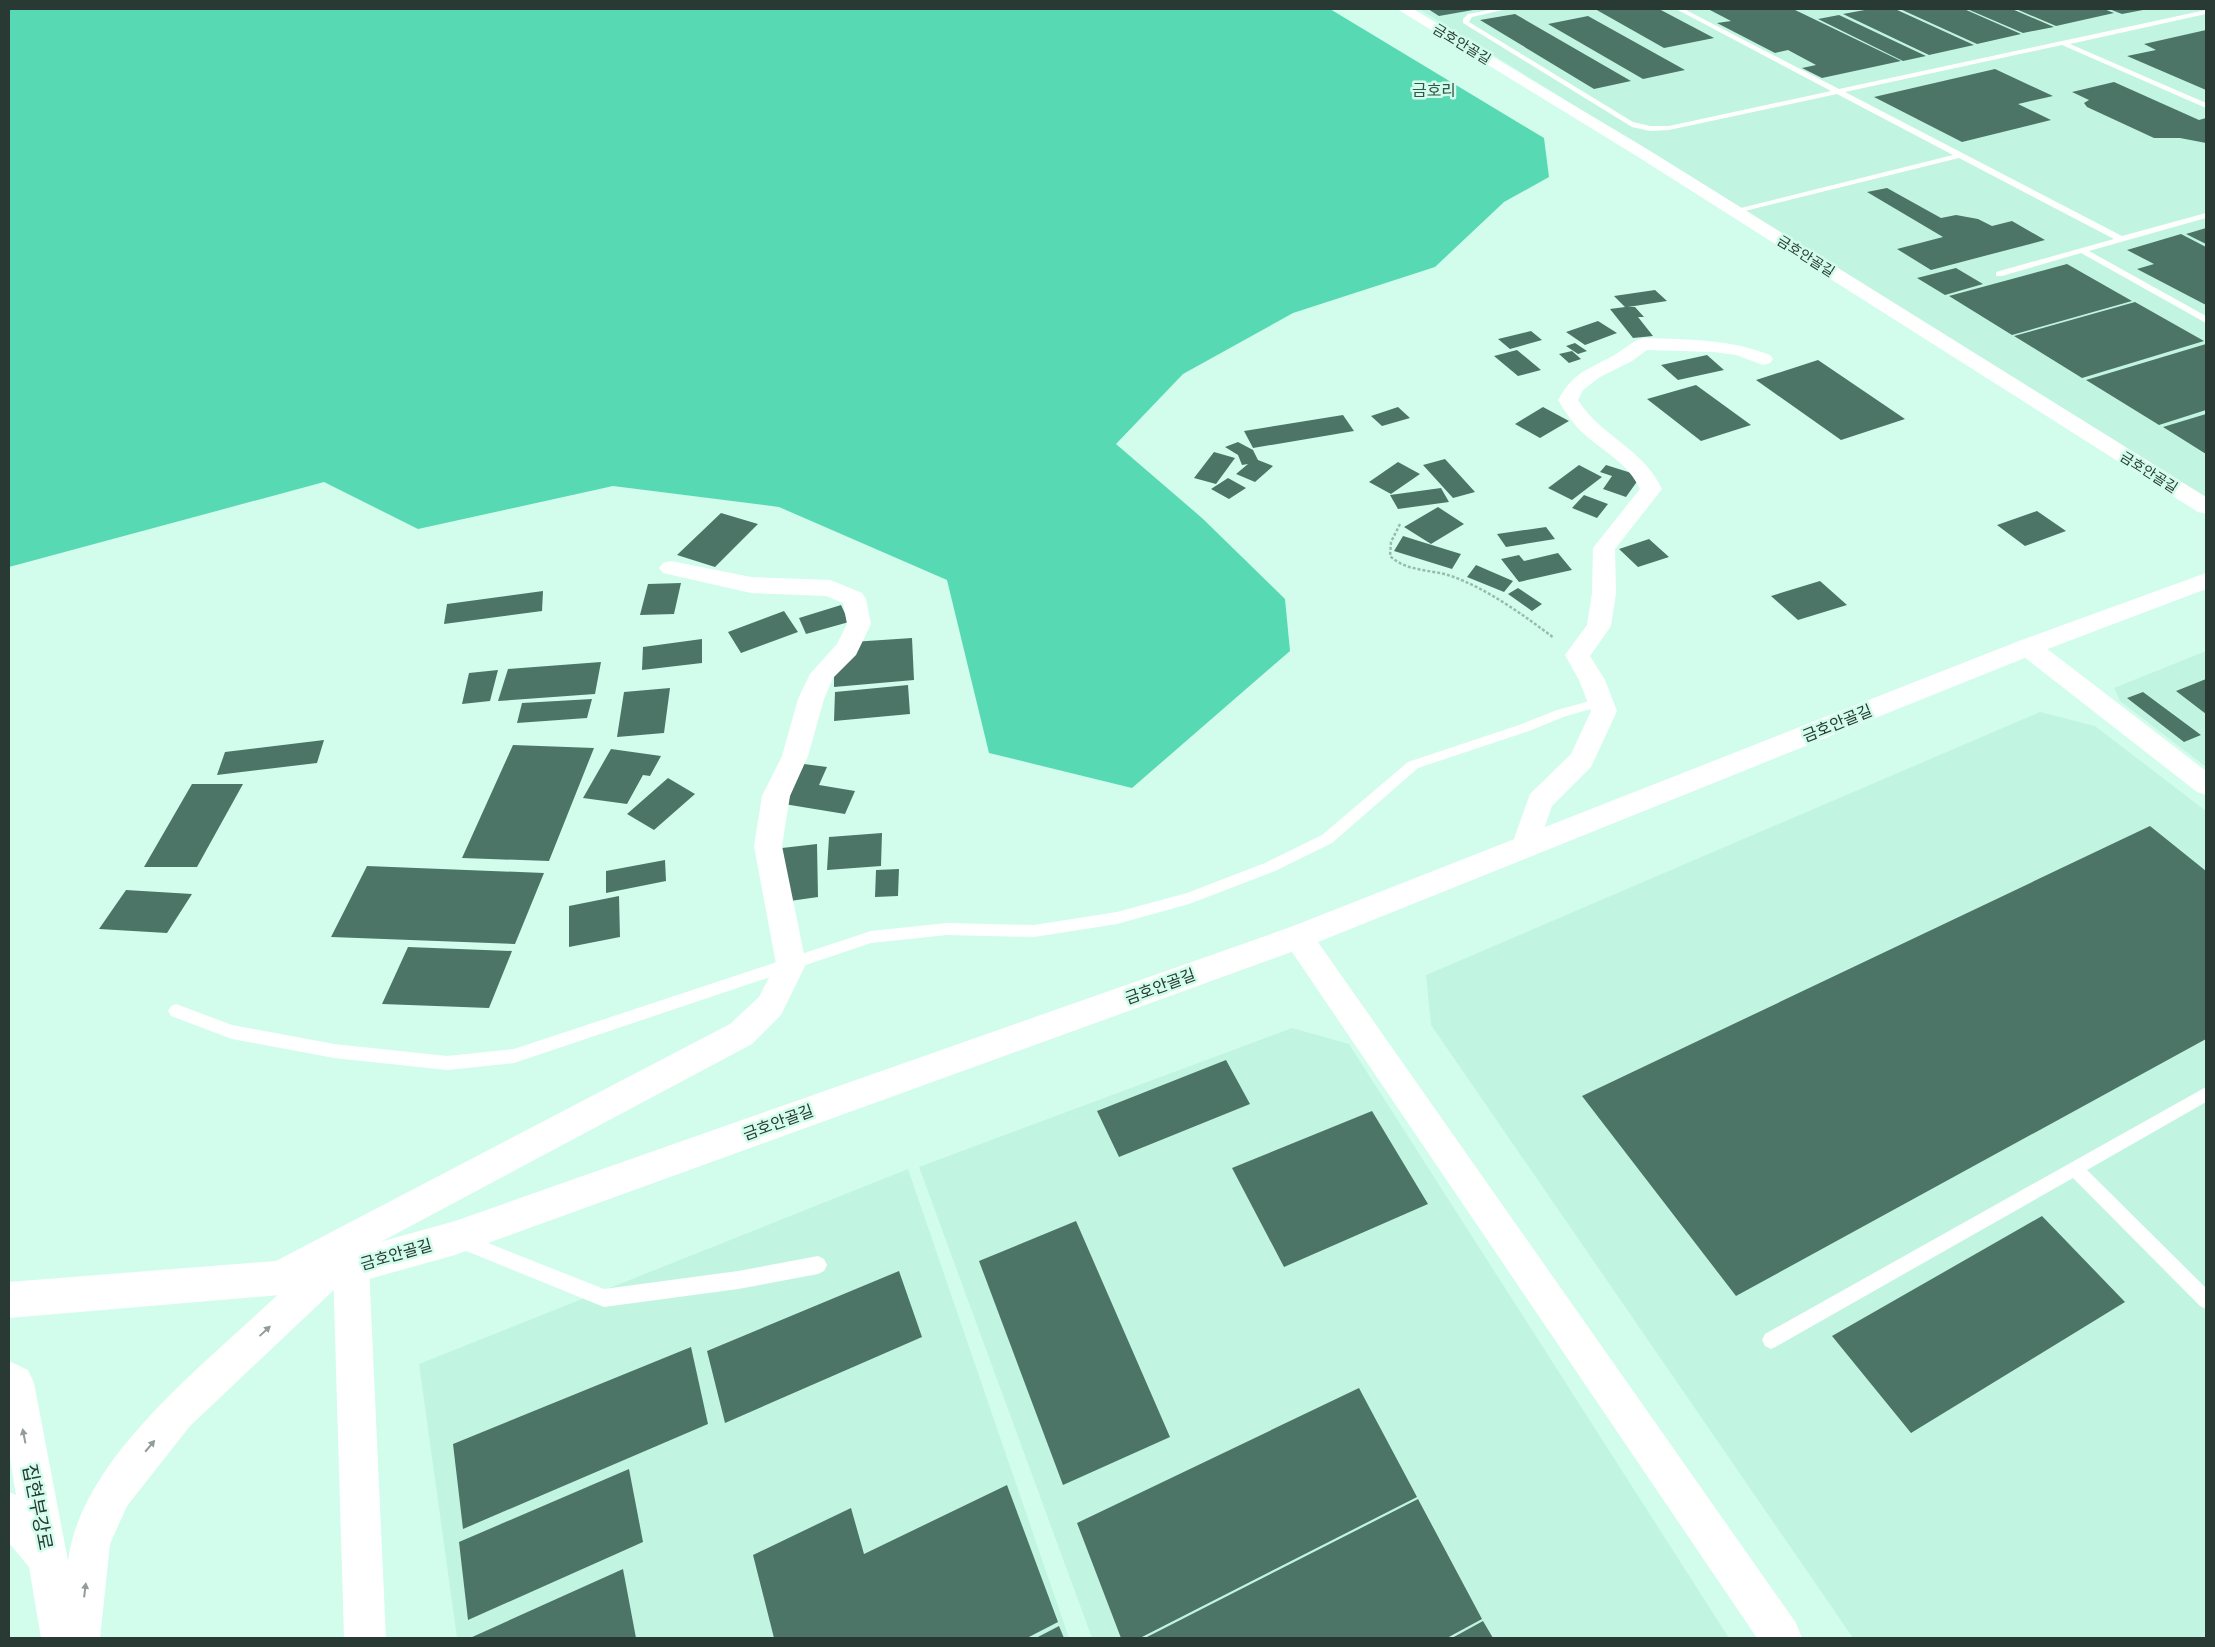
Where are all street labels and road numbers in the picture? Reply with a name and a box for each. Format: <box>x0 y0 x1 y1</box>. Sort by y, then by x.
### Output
street label: 금호안골길 <box>1430 20 1494 67</box>
street label: 금호안골길 <box>1774 231 1838 280</box>
street label: 금호안골길 <box>2117 447 2181 496</box>
street label: 금호안골길 <box>1799 700 1875 746</box>
street label: 금호안골길 <box>1122 964 1198 1008</box>
street label: 금호안골길 <box>740 1100 816 1144</box>
street label: 금호안골길 <box>358 1234 434 1274</box>
street label: 집현부강로 <box>18 1462 57 1552</box>

